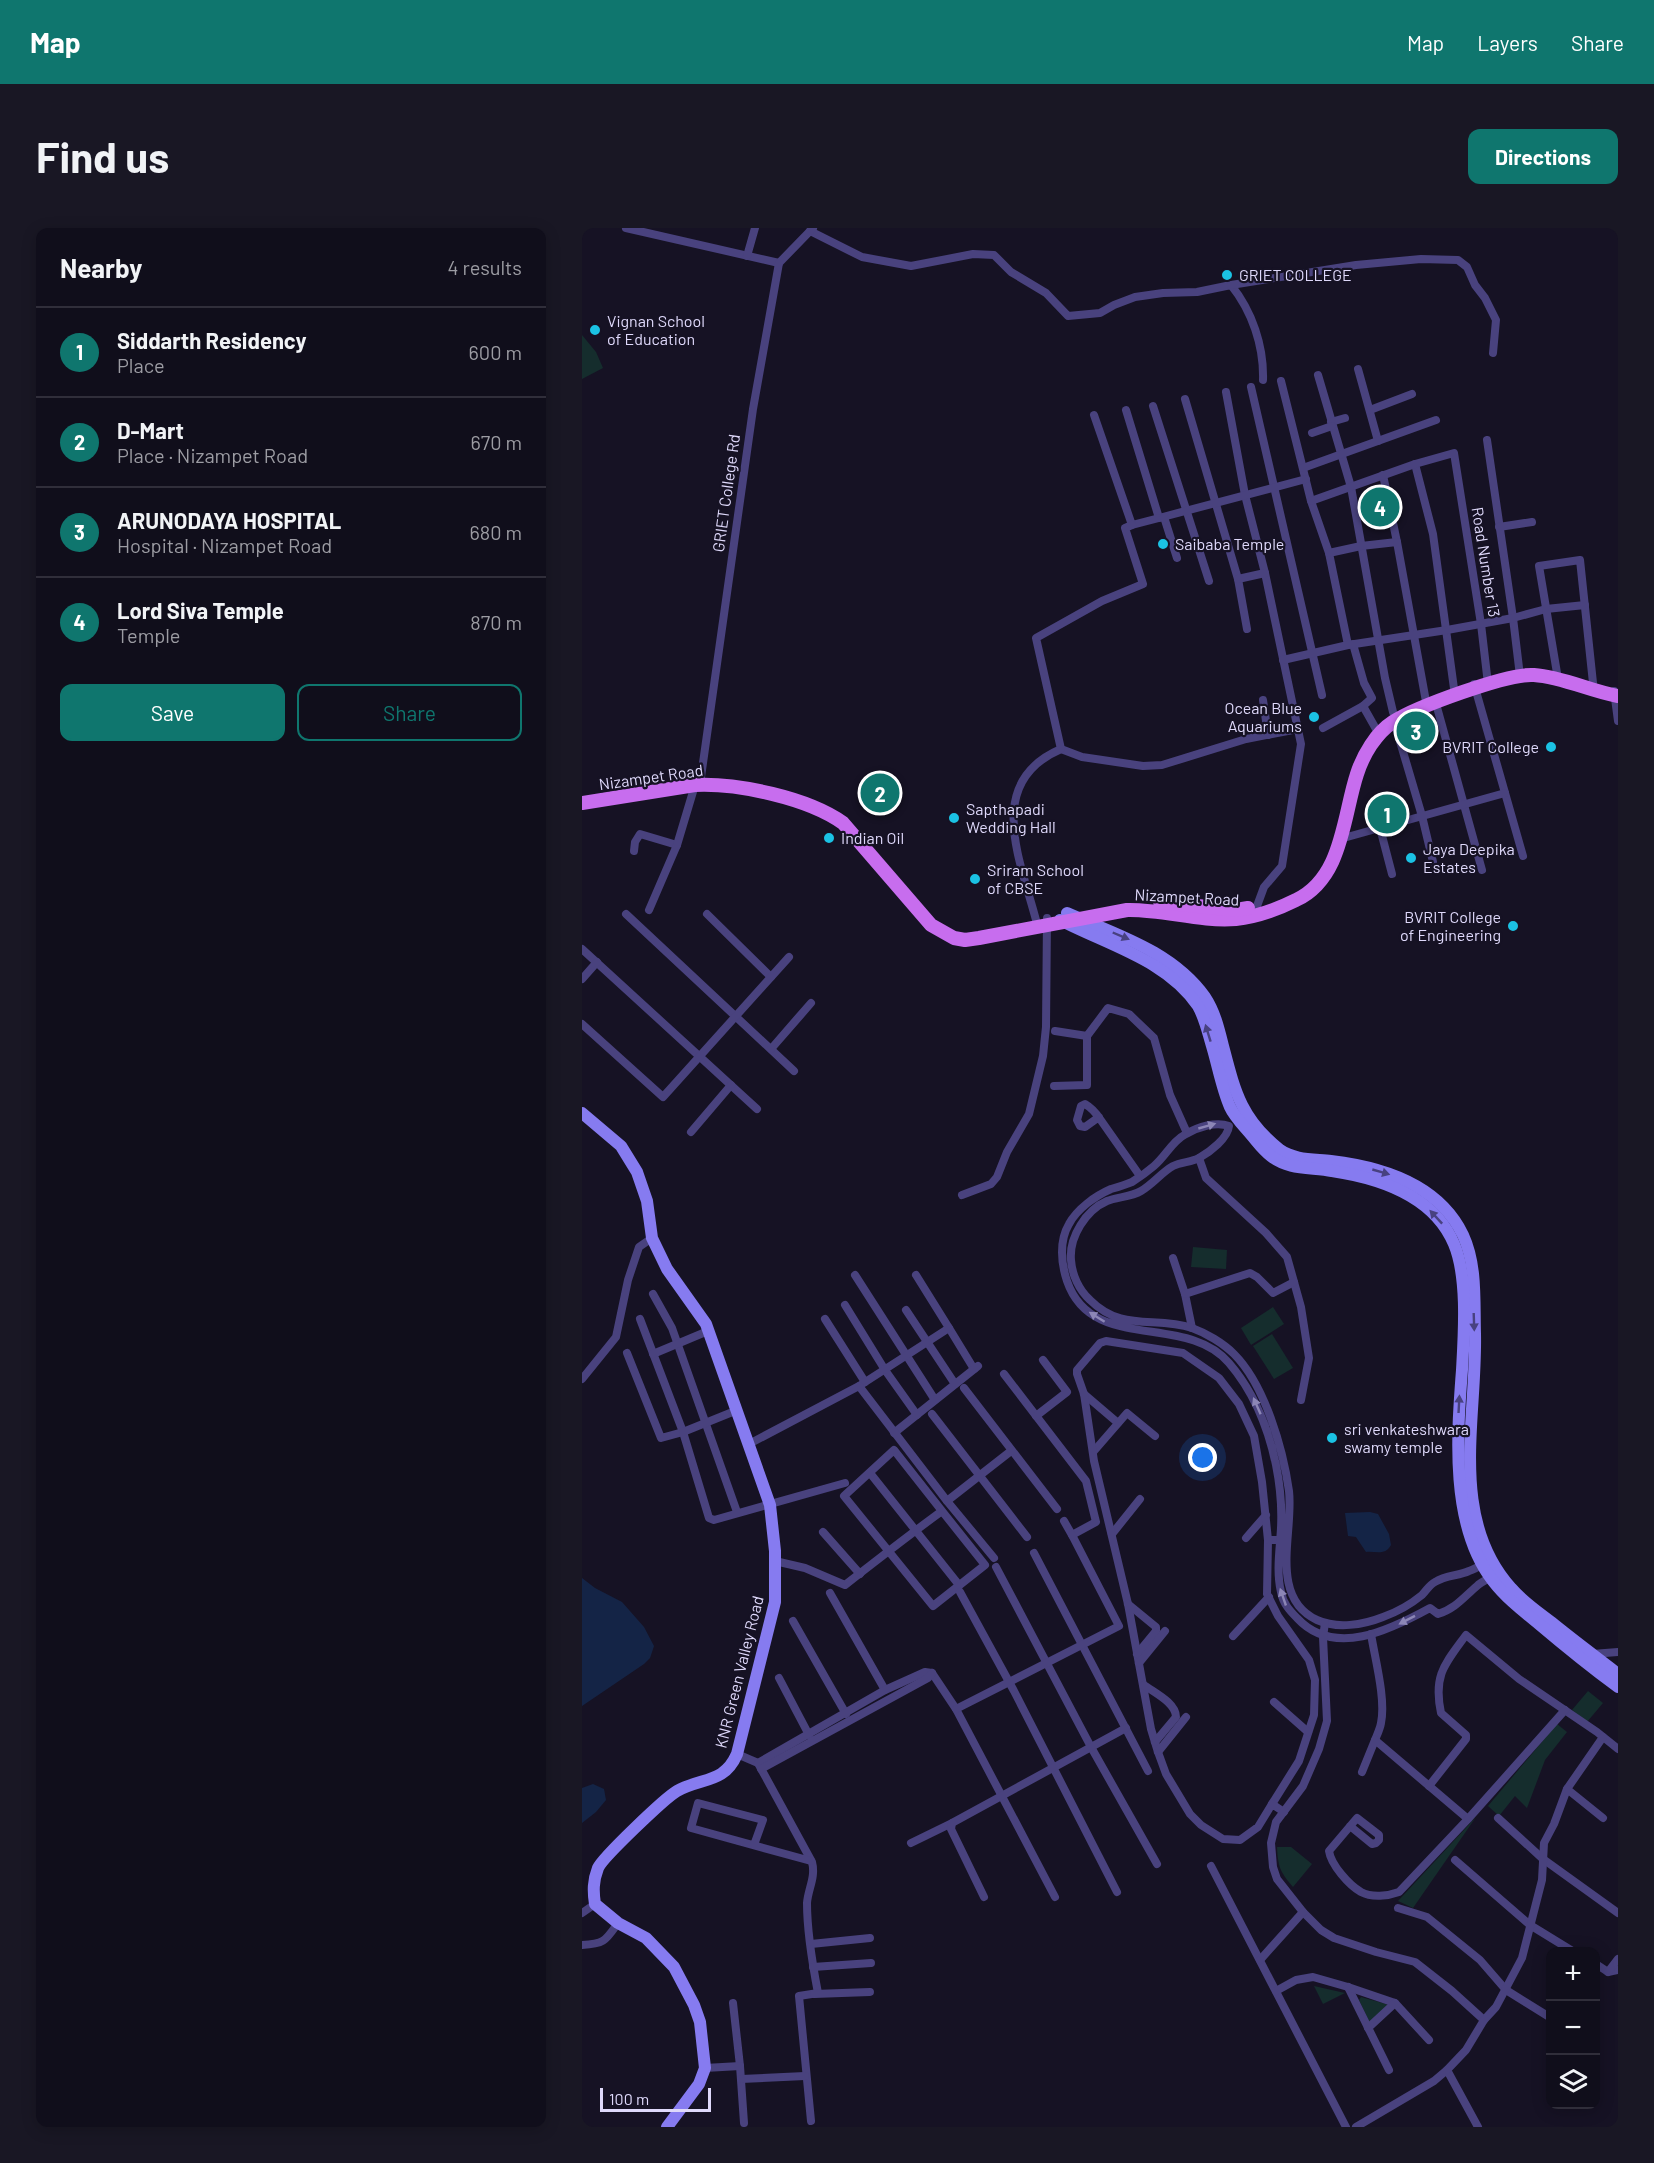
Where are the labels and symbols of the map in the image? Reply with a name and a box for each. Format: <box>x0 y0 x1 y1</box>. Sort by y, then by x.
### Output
place label: GRIET COLLEGE <box>1239 265 1352 284</box>
marker: GRIET COLLEGE <box>1220 268 1234 282</box>
place label: Vignan School of Education <box>607 311 705 348</box>
marker: Vignan School of Education <box>588 323 602 337</box>
street label: GRIET College Rd <box>708 433 743 553</box>
pin: 4 <box>1360 484 1400 530</box>
street label: Road Number 13 <box>1468 506 1505 618</box>
place label: Saibaba Temple <box>1175 534 1284 553</box>
marker: Saibaba Temple <box>1156 537 1170 551</box>
place label: Ocean Blue Aquariums <box>1225 698 1302 735</box>
pin: 3 <box>1396 708 1436 754</box>
marker: Ocean Blue Aquariums <box>1307 710 1321 724</box>
place label: BVRIT College <box>1442 737 1539 756</box>
marker: BVRIT College <box>1544 740 1558 754</box>
street label: Nizampet Road <box>598 760 704 793</box>
pin: 2 <box>860 770 900 816</box>
pin: 1 <box>1368 792 1406 836</box>
place label: Sapthapadi Wedding Hall <box>966 799 1056 836</box>
marker: Sapthapadi Wedding Hall <box>947 811 961 825</box>
place label: Indian Oil <box>841 828 904 847</box>
marker: Indian Oil <box>822 831 836 845</box>
place label: Jaya Deepika Estates <box>1423 839 1515 876</box>
marker: Jaya Deepika Estates <box>1404 851 1418 865</box>
place label: Sriram School of CBSE <box>987 860 1084 897</box>
marker: Sriram School of CBSE <box>968 872 982 886</box>
street label: Nizampet Road <box>1134 884 1240 909</box>
place label: BVRIT College of Engineering <box>1400 907 1501 944</box>
marker: BVRIT College of Engineering <box>1506 919 1520 933</box>
one-way arrow <box>1112 932 1130 941</box>
one-way arrow <box>1203 1024 1212 1042</box>
one-way arrow <box>1198 1121 1216 1131</box>
one-way arrow <box>1373 1168 1391 1177</box>
one-way arrow <box>1429 1210 1443 1224</box>
one-way arrow <box>1089 1311 1105 1322</box>
one-way arrow <box>1470 1312 1479 1331</box>
one-way arrow <box>1455 1395 1464 1414</box>
one-way arrow <box>1252 1397 1262 1415</box>
place label: sri venkateshwara swamy temple <box>1344 1419 1469 1456</box>
marker: sri venkateshwara swamy temple <box>1325 1431 1339 1445</box>
your location <box>1188 1443 1217 1472</box>
one-way arrow <box>1278 1588 1288 1606</box>
street label: KNR Green Valley Road <box>710 1594 767 1750</box>
one-way arrow <box>1399 1615 1416 1624</box>
scale bar <box>600 2085 711 2112</box>

